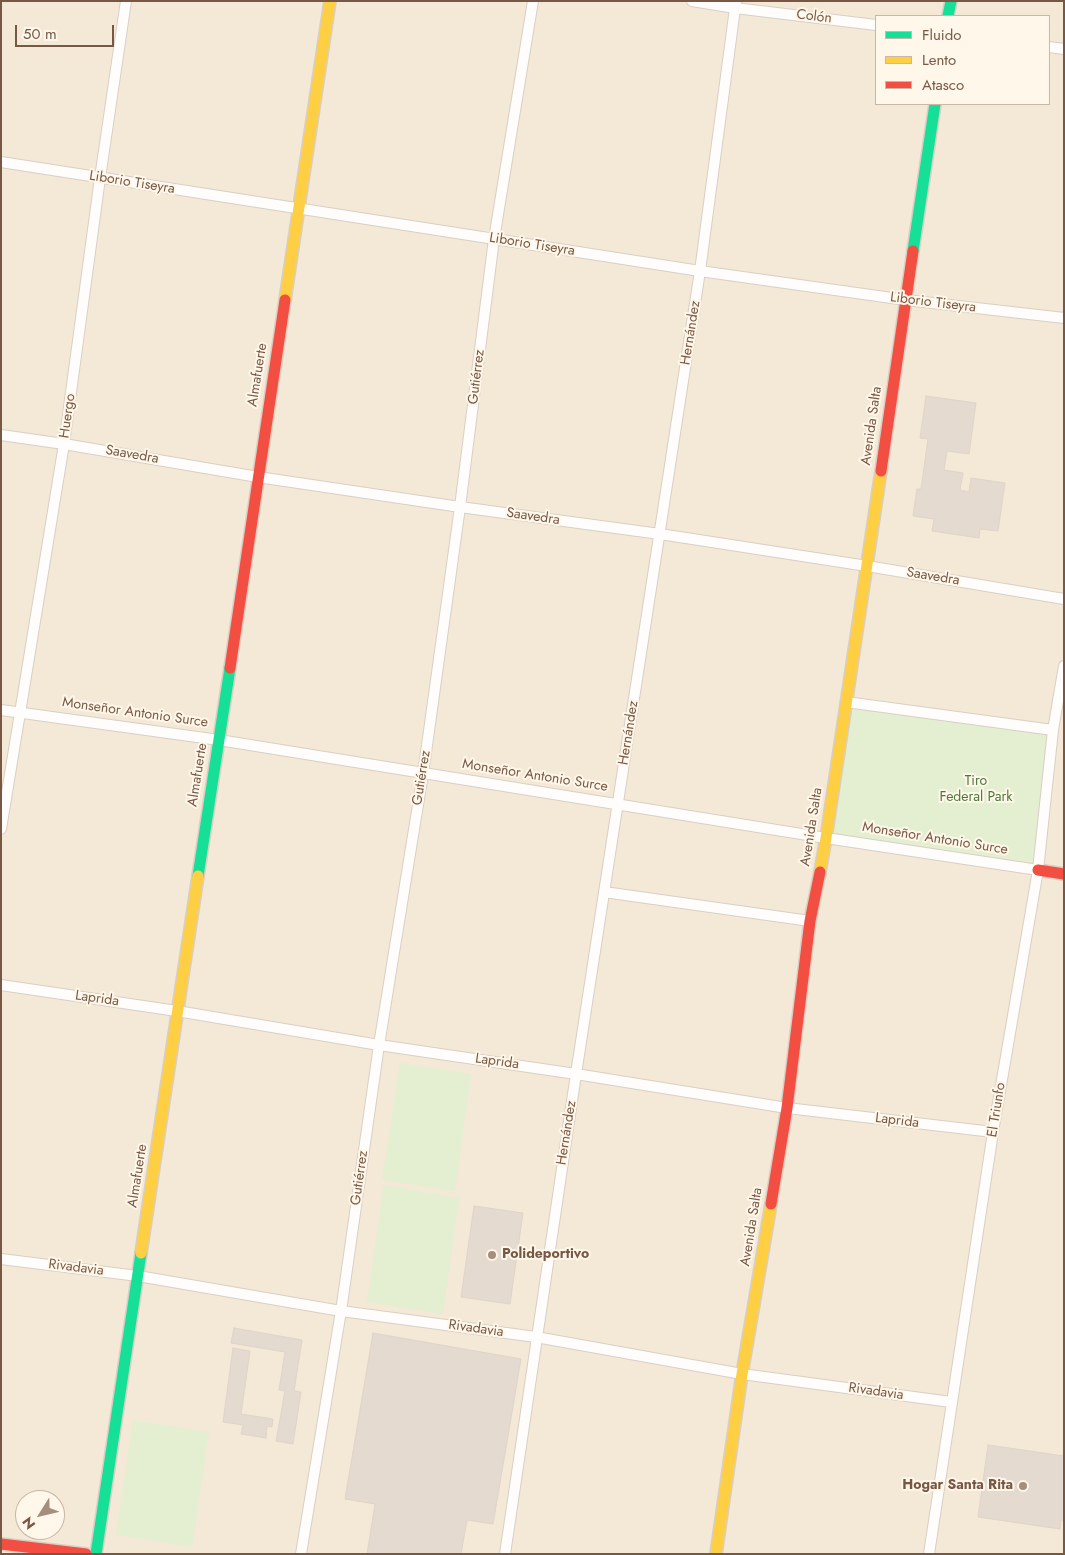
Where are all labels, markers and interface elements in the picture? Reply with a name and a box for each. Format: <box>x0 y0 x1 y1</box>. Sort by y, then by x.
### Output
street label: Colón <box>795 7 833 27</box>
scale bar <box>18 15 116 47</box>
legend <box>875 15 1050 105</box>
text: 50 m <box>23 23 57 45</box>
text: Fluido <box>922 24 961 46</box>
text: Lento <box>922 49 956 71</box>
text: Atasco <box>922 74 964 96</box>
street label: Liborio Tiseyra <box>88 168 176 198</box>
street label: Liborio Tiseyra <box>488 230 576 260</box>
street label: Liborio Tiseyra <box>889 289 977 317</box>
street label: Hernández <box>678 300 704 366</box>
street label: Almafuerte <box>245 342 271 408</box>
street label: Gutiérrez <box>465 349 489 405</box>
street label: Avenida Salta <box>858 386 886 466</box>
street label: Huergo <box>57 393 79 439</box>
street label: Saavedra <box>104 442 160 468</box>
street label: Saavedra <box>505 505 561 529</box>
street label: Saavedra <box>905 564 961 590</box>
street label: Monseñor Antonio Surce <box>61 694 209 732</box>
street label: Hernández <box>616 700 642 766</box>
street label: Almafuerte <box>185 742 211 808</box>
street label: Gutiérrez <box>409 749 435 807</box>
street label: Monseñor Antonio Surce <box>461 756 609 796</box>
park label: Tiro Federal Park <box>940 774 1012 806</box>
street label: Avenida Salta <box>797 787 827 867</box>
street label: Monseñor Antonio Surce <box>861 819 1009 859</box>
street label: Laprida <box>74 988 120 1010</box>
street label: Laprida <box>474 1051 520 1073</box>
street label: El Triunfo <box>984 1081 1010 1139</box>
street label: Hernández <box>554 1100 580 1166</box>
street label: Laprida <box>874 1110 920 1132</box>
street label: Almafuerte <box>125 1143 151 1209</box>
street label: Gutiérrez <box>348 1149 372 1207</box>
street label: Avenida Salta <box>737 1187 767 1267</box>
place label: Polideportivo <box>502 1247 589 1263</box>
marker: Polideportivo <box>486 1249 498 1261</box>
street label: Rivadavia <box>47 1256 105 1280</box>
street label: Rivadavia <box>447 1317 505 1341</box>
street label: Rivadavia <box>847 1380 905 1404</box>
place label: Hogar Santa Rita <box>902 1478 1013 1494</box>
marker: Hogar Santa Rita <box>1017 1480 1029 1492</box>
north arrow <box>15 1490 65 1540</box>
text: N <box>17 1513 40 1534</box>

